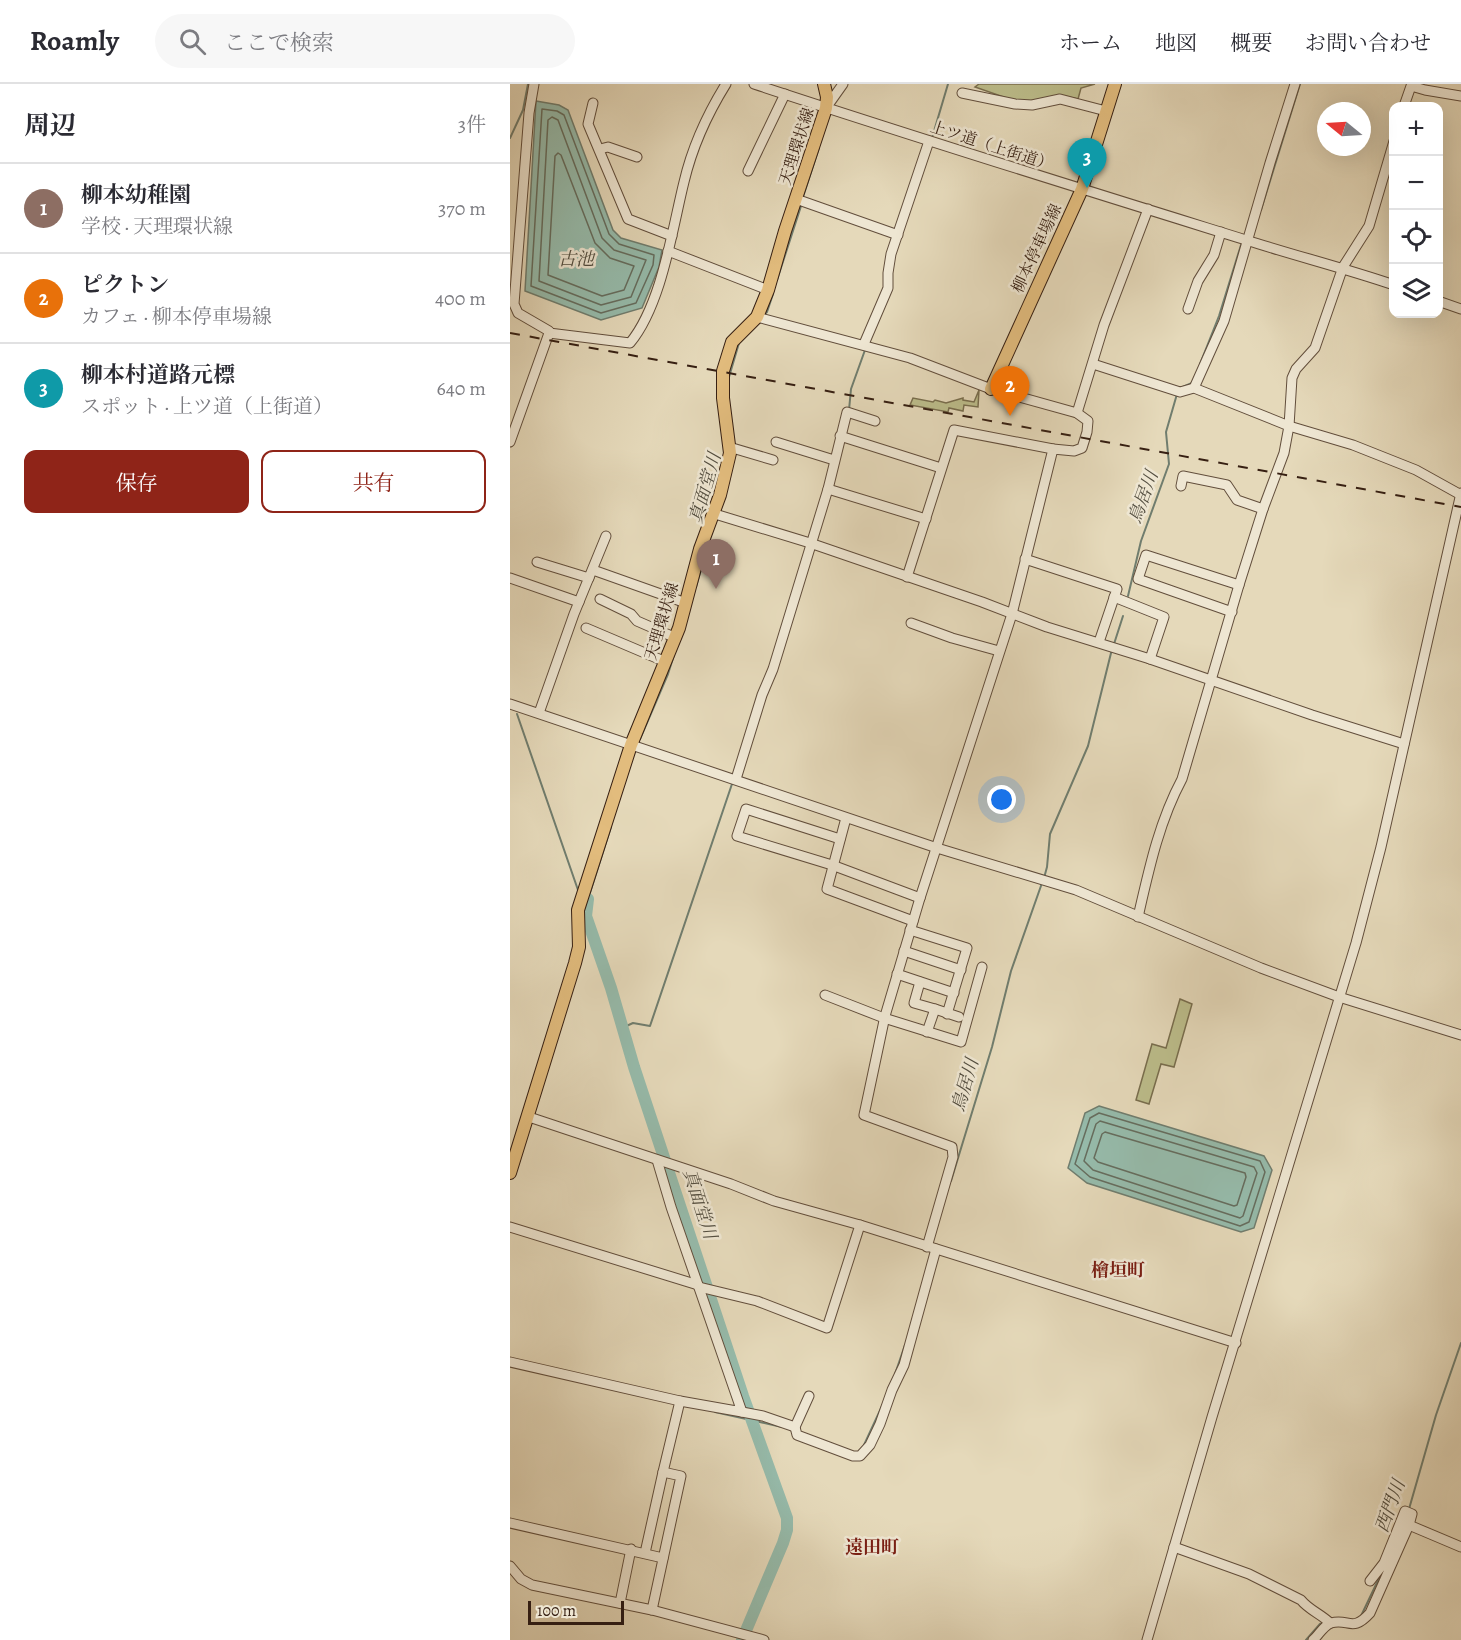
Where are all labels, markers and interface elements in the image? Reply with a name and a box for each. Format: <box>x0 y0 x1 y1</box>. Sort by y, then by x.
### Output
search box <box>155 14 575 68</box>
text: Roamly <box>30 22 119 60</box>
icon: search <box>176 25 209 58</box>
text: ここで検索 <box>224 28 334 58</box>
text: ホーム <box>1059 29 1122 57</box>
text: 地図 <box>1155 29 1197 57</box>
text: 概要 <box>1230 29 1272 57</box>
text: お問い合わせ <box>1305 29 1431 57</box>
north arrow <box>1317 102 1371 156</box>
map controls <box>1389 102 1443 318</box>
button: + <box>1389 102 1443 156</box>
street label: 天理環状線 <box>774 105 820 188</box>
text: 周辺 <box>24 108 76 143</box>
text: 3件 <box>458 111 486 138</box>
street label: 上ツ道（上街道） <box>927 116 1056 176</box>
pin: 3 <box>1068 138 1106 188</box>
button: − <box>1389 156 1443 210</box>
text: 柳本幼稚園 <box>81 180 191 210</box>
text: 1 <box>40 195 47 222</box>
text: 370 m <box>438 195 486 222</box>
street label: 柳本停車場線 <box>1007 200 1067 297</box>
button: locate <box>1389 210 1443 264</box>
text: 学校 · 天理環状線 <box>81 213 233 240</box>
water label: 古池 <box>558 247 596 271</box>
button: layers <box>1389 264 1443 318</box>
text: ピクトン <box>81 270 169 300</box>
text: 2 <box>39 285 48 312</box>
text: 400 m <box>435 285 486 312</box>
text: カフェ · 柳本停車場線 <box>81 303 272 330</box>
text: 柳本村道路元標 <box>81 360 235 390</box>
pin: 2 <box>990 366 1030 416</box>
text: 3 <box>39 375 48 402</box>
text: 640 m <box>436 375 486 402</box>
text: スポット · 上ツ道（上街道） <box>81 393 333 420</box>
water label: 真面堂川 <box>684 448 727 526</box>
button: 保存 <box>24 450 249 513</box>
button: 共有 <box>261 450 486 513</box>
water label: 鳥居川 <box>1122 466 1164 526</box>
pin: 1 <box>696 540 736 589</box>
street label: 天理環状線 <box>640 580 684 663</box>
your location <box>987 785 1016 814</box>
water label: 鳥居川 <box>946 1054 985 1114</box>
water label: 真面堂川 <box>677 1166 723 1244</box>
district label: 檜垣町 <box>1091 1258 1145 1282</box>
water label: 西門川 <box>1369 1475 1411 1535</box>
district label: 遠田町 <box>845 1535 899 1559</box>
scale bar <box>528 1598 624 1626</box>
text: 100 m <box>537 1600 576 1622</box>

